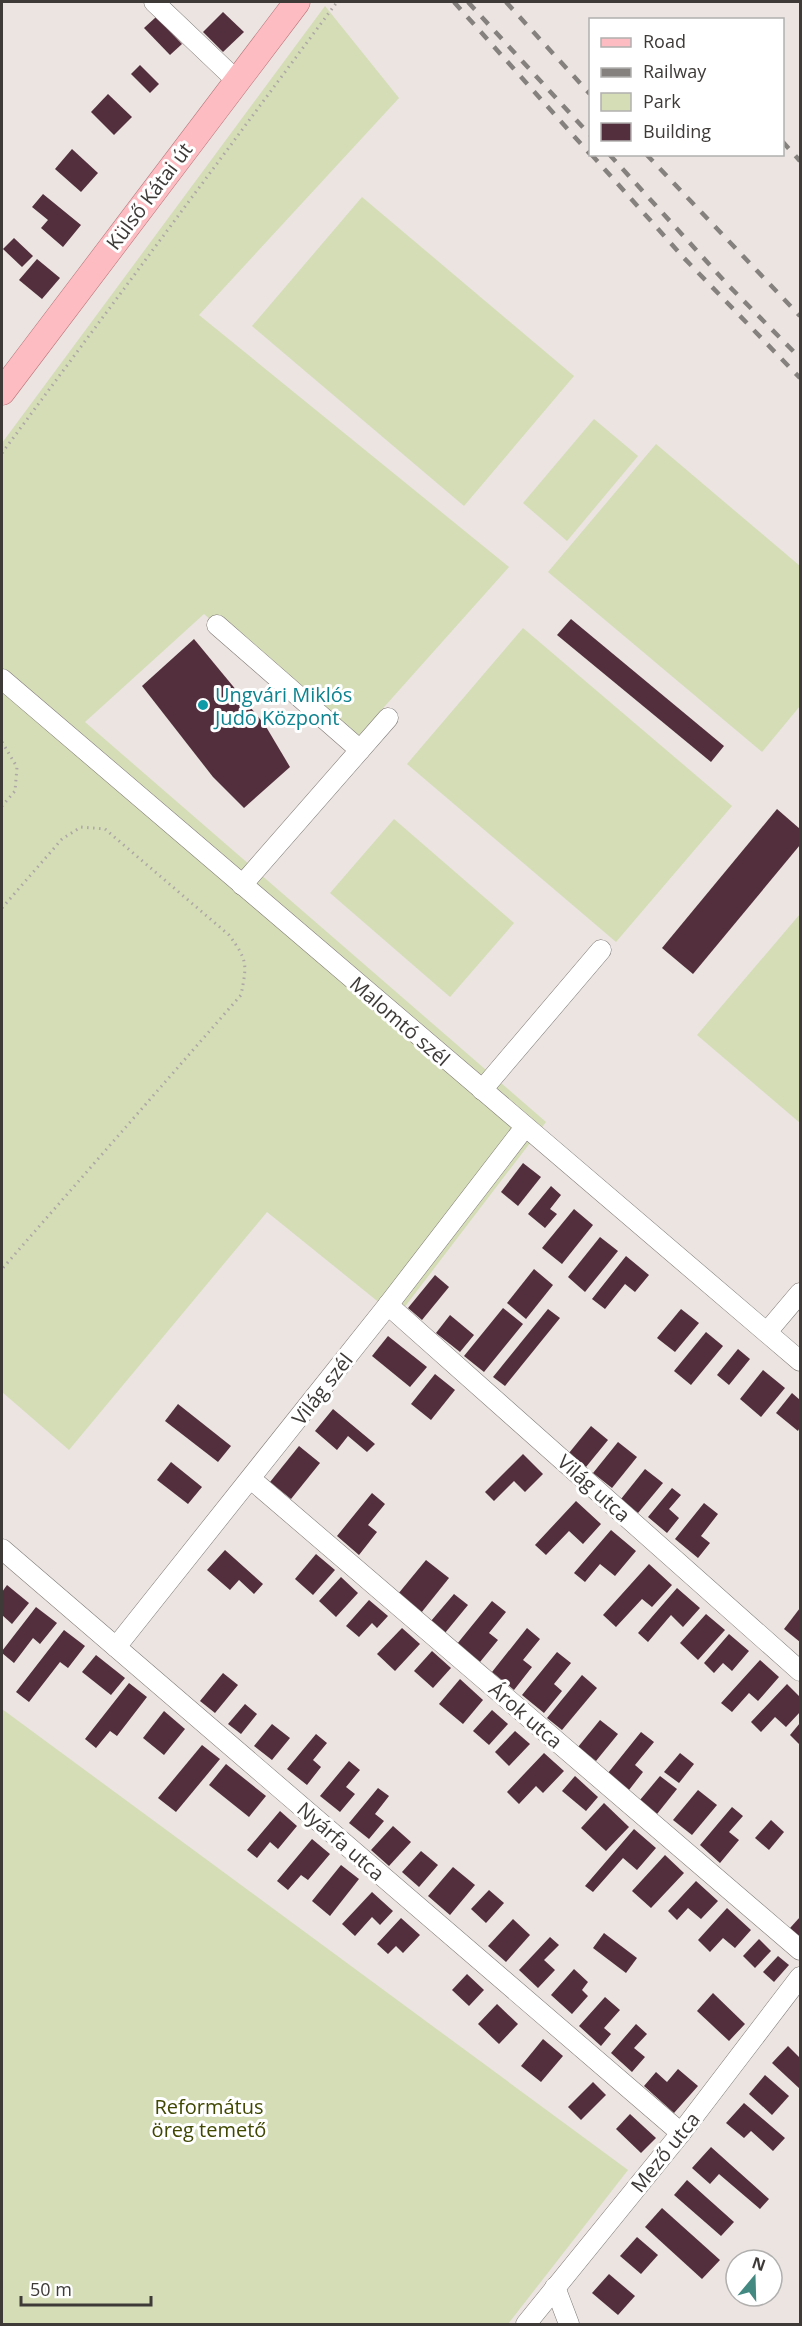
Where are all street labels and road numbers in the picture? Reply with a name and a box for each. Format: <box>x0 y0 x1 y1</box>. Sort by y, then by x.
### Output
street label: Külső Kátai út <box>100 137 198 255</box>
street label: Malomtó szél <box>344 970 456 1072</box>
street label: Világ szél <box>285 1347 359 1431</box>
street label: Világ utca <box>552 1448 636 1528</box>
street label: Árok utca <box>484 1676 568 1754</box>
street label: Nyárfa utca <box>292 1796 390 1886</box>
street label: Mező utca <box>624 2106 706 2198</box>

